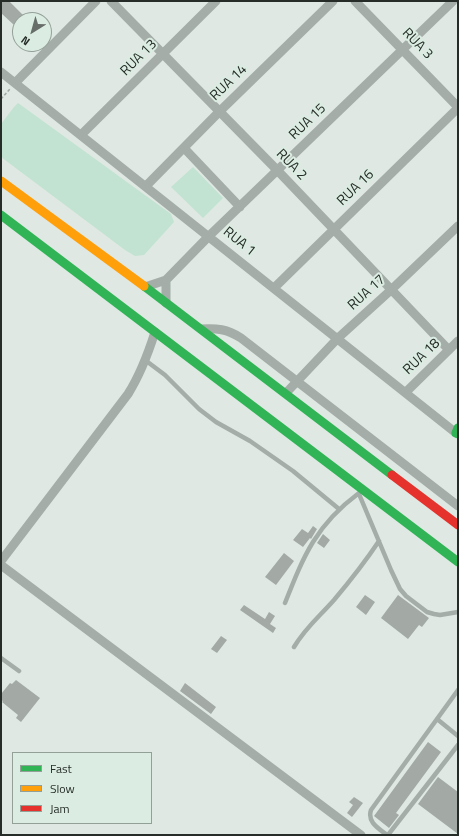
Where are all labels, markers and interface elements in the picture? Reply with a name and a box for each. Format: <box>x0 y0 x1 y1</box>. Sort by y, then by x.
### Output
north arrow <box>12 12 52 52</box>
street label: RUA 3 <box>398 25 436 63</box>
text: N <box>18 32 33 49</box>
street label: RUA 13 <box>117 36 161 80</box>
street label: RUA 14 <box>207 61 251 105</box>
street label: RUA 15 <box>286 100 330 144</box>
street label: RUA 2 <box>272 146 310 184</box>
street label: RUA 16 <box>334 166 378 210</box>
street label: RUA 1 <box>219 224 259 260</box>
street label: RUA 17 <box>345 272 389 314</box>
street label: RUA 18 <box>400 335 444 379</box>
legend <box>12 752 152 824</box>
text: Fast <box>50 759 72 778</box>
text: Slow <box>50 779 75 798</box>
text: Jam <box>50 799 70 818</box>

